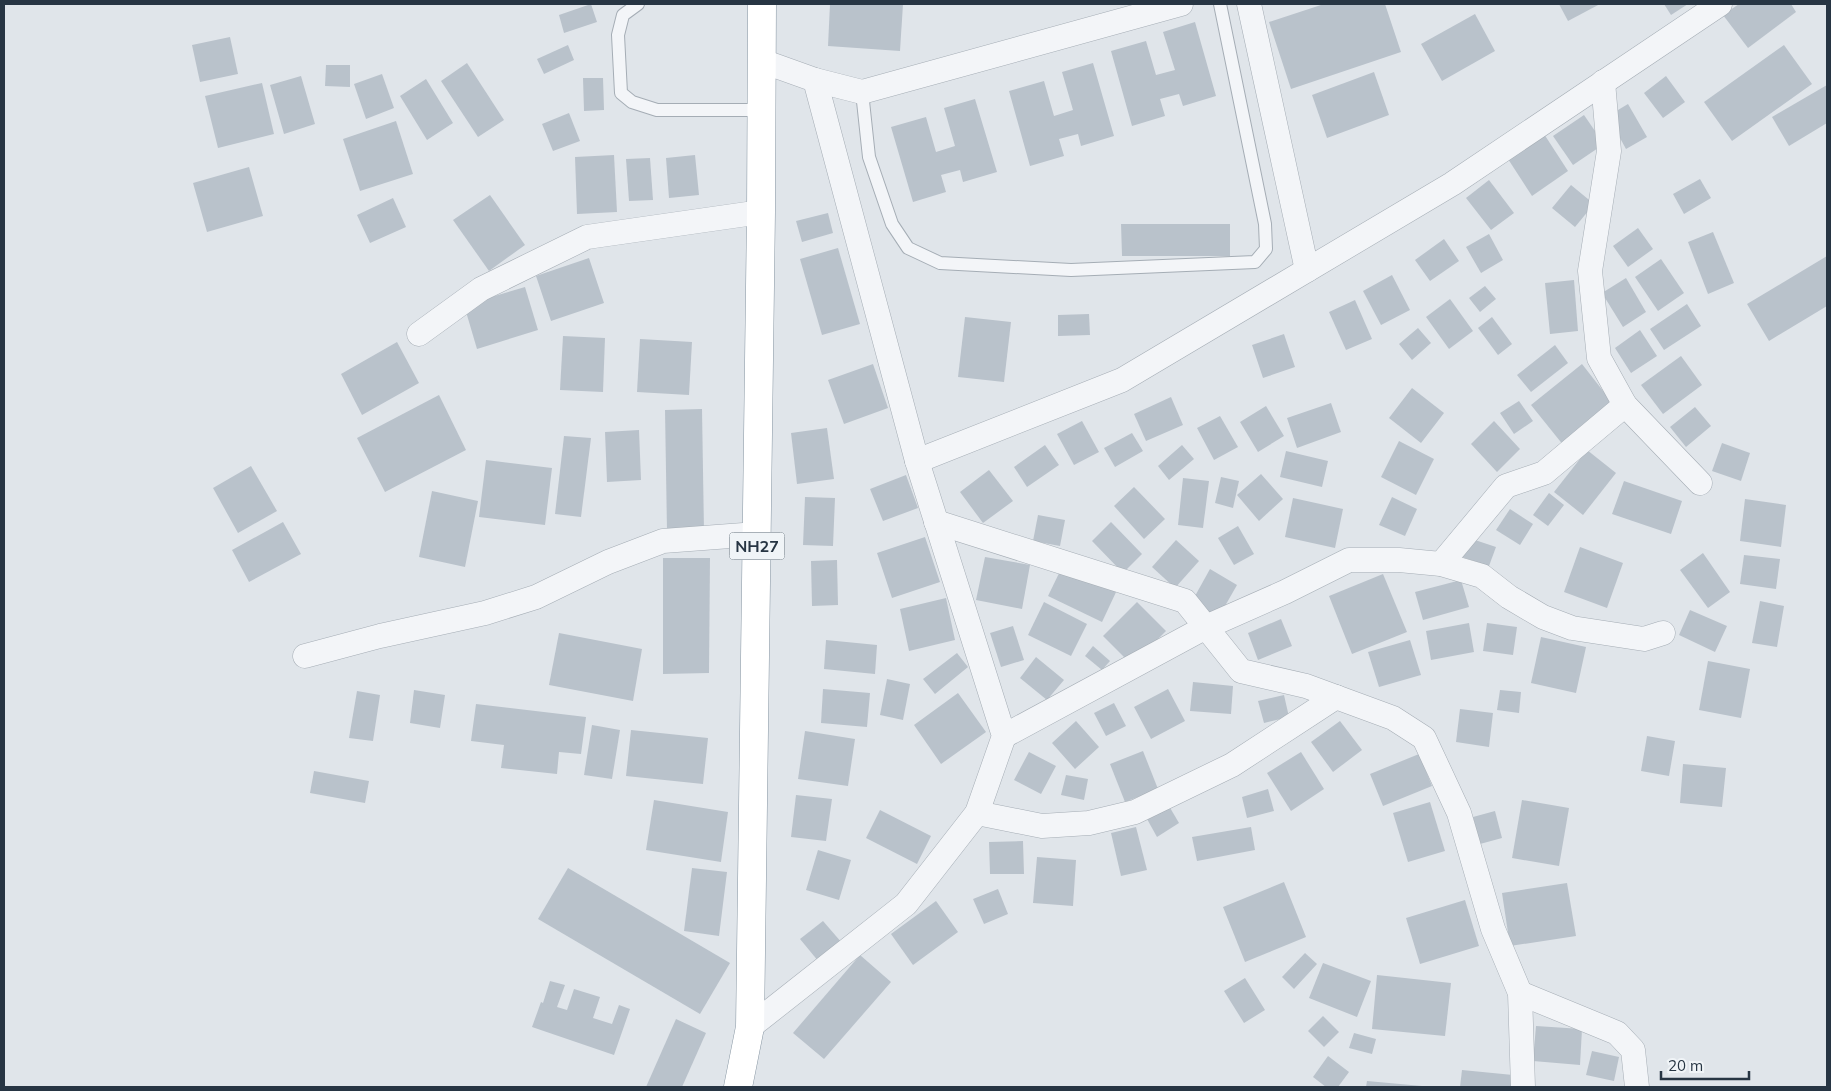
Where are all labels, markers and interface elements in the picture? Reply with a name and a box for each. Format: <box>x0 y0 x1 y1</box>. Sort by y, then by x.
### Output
road number: NH27 <box>730 532 784 560</box>
scale bar <box>1661 1048 1748 1080</box>
text: 20 m <box>1668 1056 1703 1075</box>

